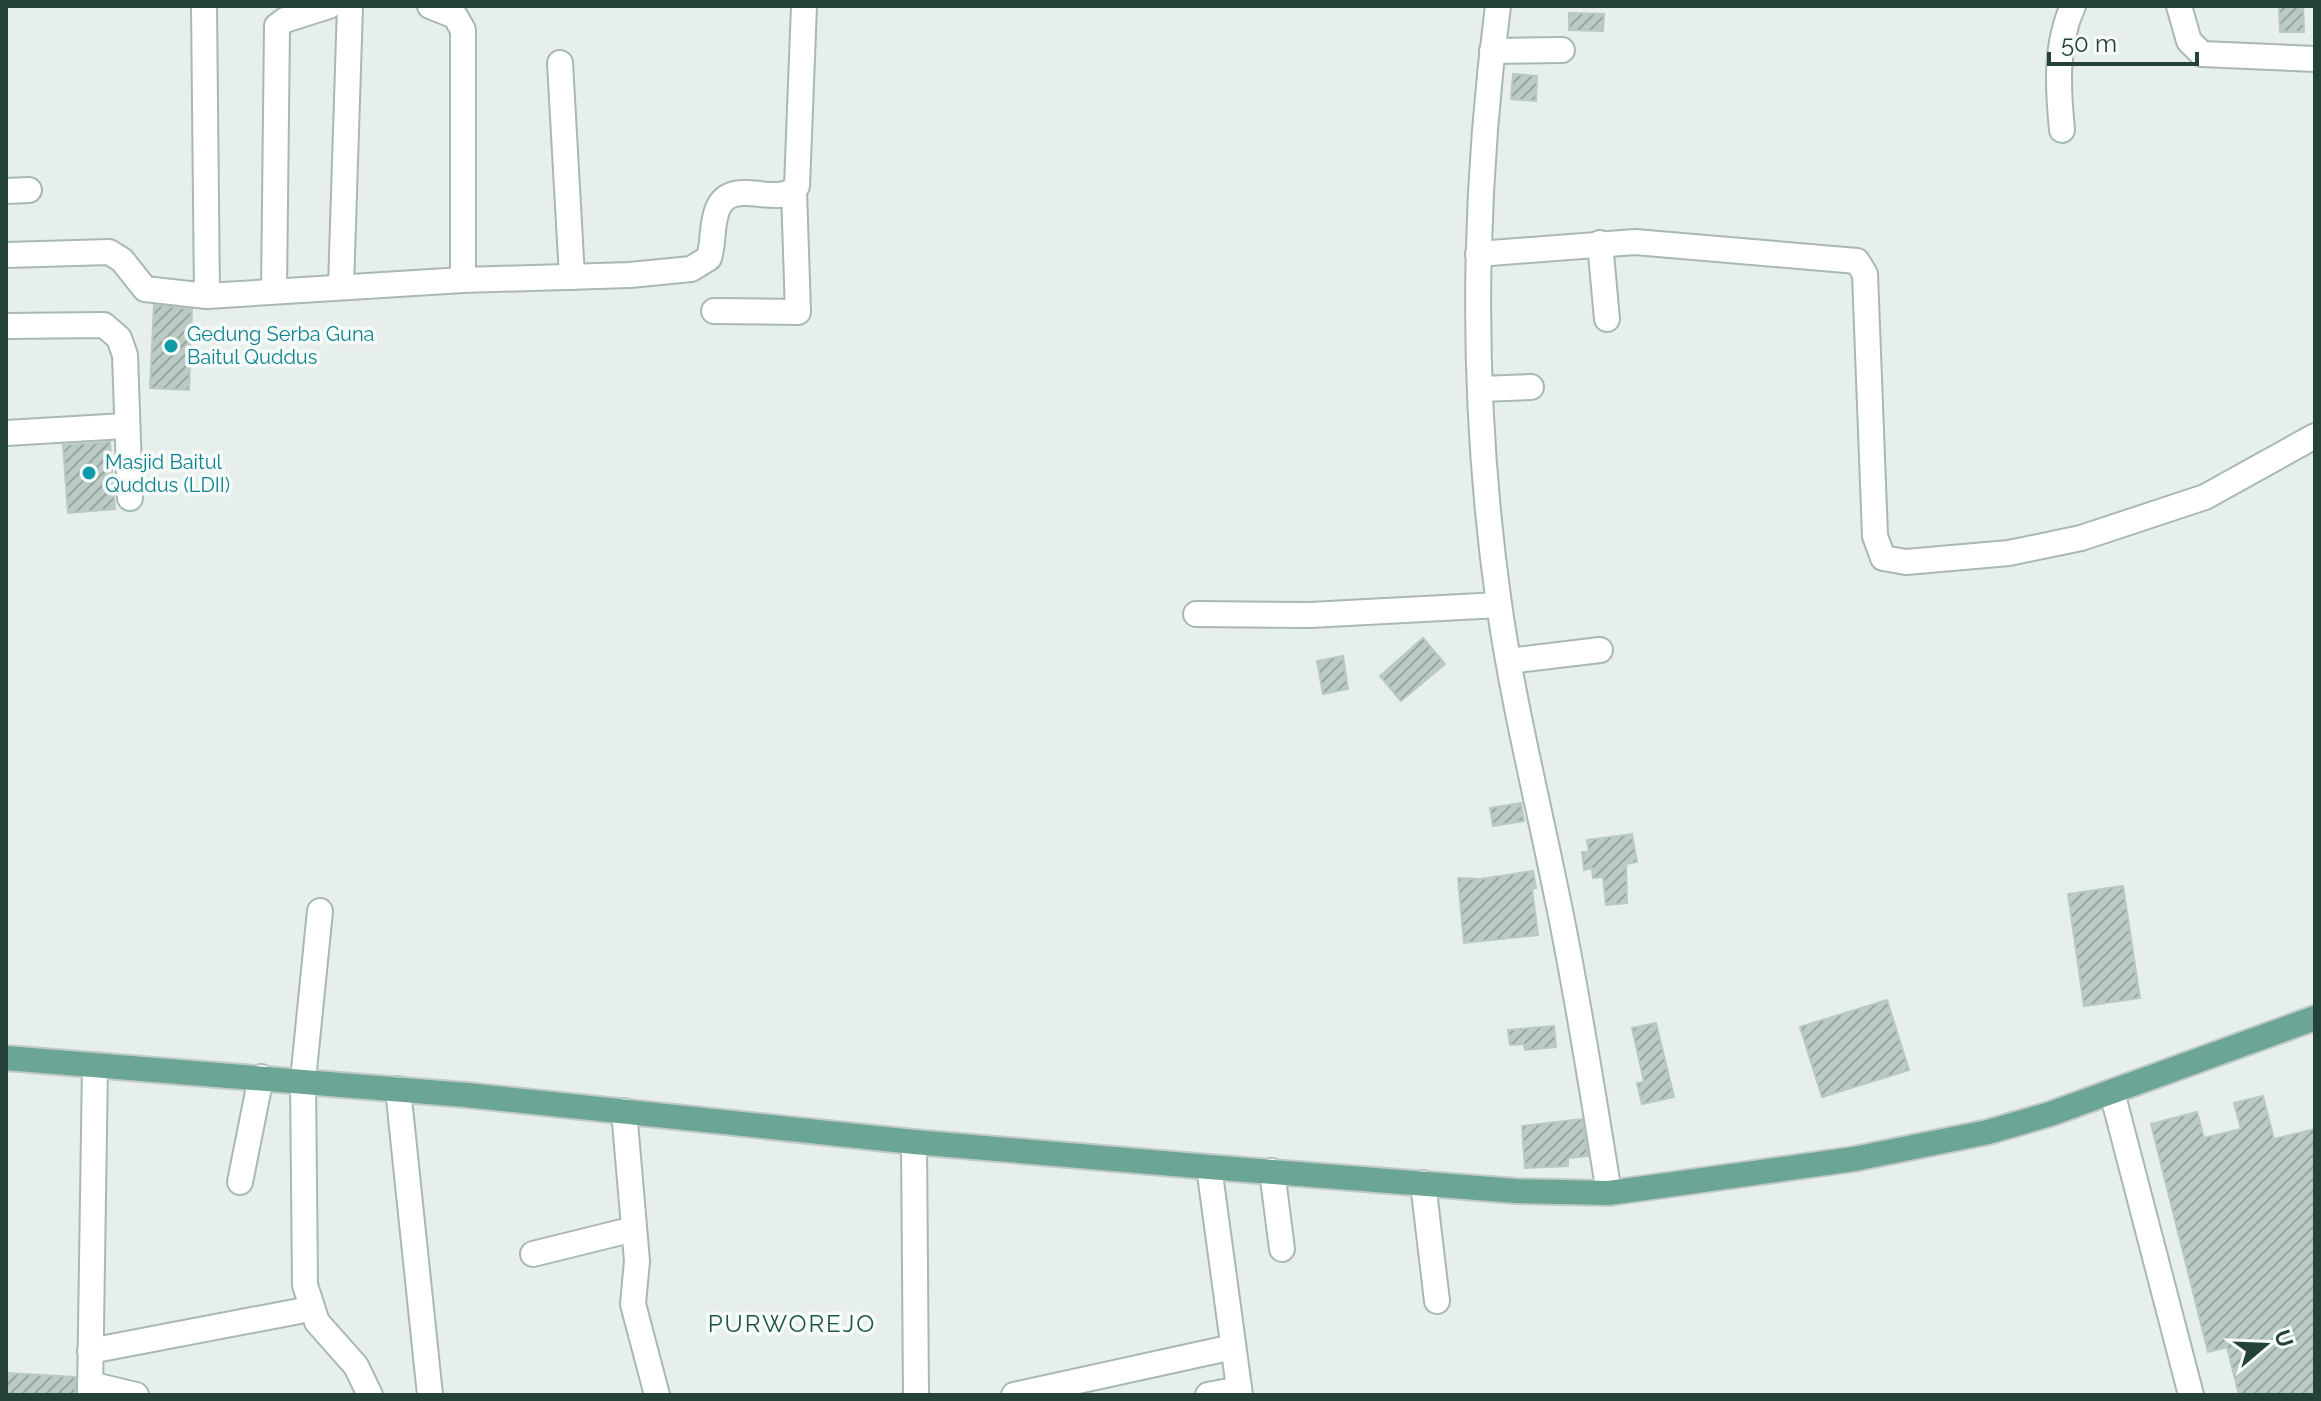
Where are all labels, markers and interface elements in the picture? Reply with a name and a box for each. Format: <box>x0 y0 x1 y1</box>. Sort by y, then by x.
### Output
scale bar <box>2049 16 2197 66</box>
text: 50 m <box>2061 29 2117 58</box>
place label: Gedung Serba Guna Baitul Quddus <box>187 322 375 369</box>
marker: Gedung Serba Guna Baitul Quddus <box>162 337 180 355</box>
place label: Masjid Baitul Quddus (LDII) <box>105 450 230 497</box>
marker: Masjid Baitul Quddus (LDII) <box>80 464 98 482</box>
north arrow <box>2225 1305 2305 1385</box>
district label: PURWOREJO <box>708 1309 876 1338</box>
text: U <box>2269 1326 2299 1351</box>

